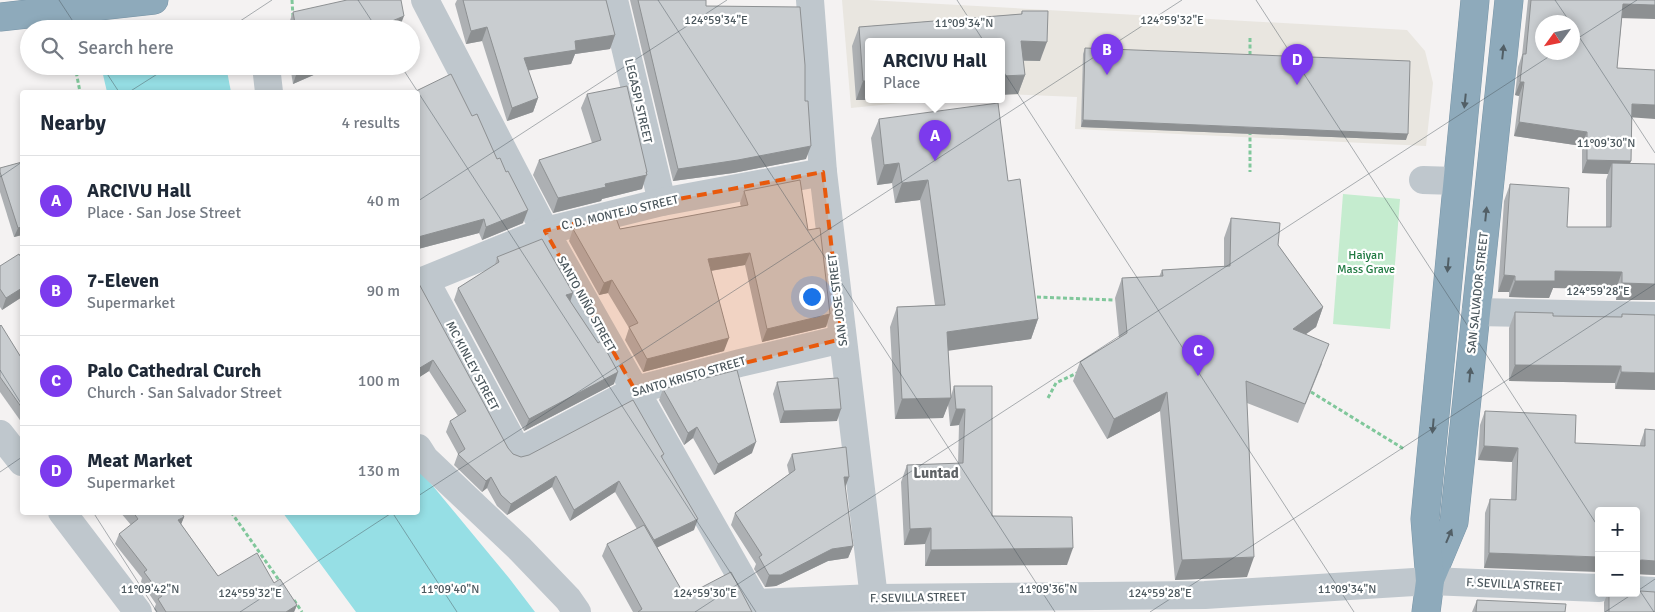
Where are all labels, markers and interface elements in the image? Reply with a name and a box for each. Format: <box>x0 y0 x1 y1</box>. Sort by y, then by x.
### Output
text: 124°59'34"E <box>684 13 748 28</box>
text: 124°59'32"E <box>1140 13 1204 28</box>
north arrow <box>1535 15 1580 60</box>
text: 11°09'34"N <box>935 16 993 31</box>
search box <box>20 20 420 75</box>
icon: search <box>38 34 66 62</box>
pin: B <box>1091 34 1123 75</box>
text: Search here <box>78 36 174 60</box>
popup <box>865 38 1005 103</box>
pin: D <box>1281 44 1313 85</box>
one-way arrow <box>1499 44 1507 60</box>
text: ARCIVU Hall <box>883 49 987 73</box>
street label: LEGASPI STREET <box>621 57 655 145</box>
text: Place <box>883 73 920 93</box>
one-way arrow <box>1461 93 1469 109</box>
text: Nearby <box>40 110 106 136</box>
text: 4 results <box>341 113 400 133</box>
pin: A <box>919 120 951 161</box>
text: 11°09'30"N <box>1577 136 1635 151</box>
text: ARCIVU Hall <box>87 179 191 203</box>
text: A <box>51 191 61 211</box>
text: 40 m <box>366 191 400 211</box>
street label: C. D. MONTEJO STREET <box>560 192 680 234</box>
text: Place · San Jose Street <box>87 203 241 223</box>
one-way arrow <box>1482 205 1490 221</box>
street label: SAN SALVADOR STREET <box>1464 231 1492 354</box>
park label: Haiyan Mass Grave <box>1337 248 1395 277</box>
street label: SANTO NIÑO STREET <box>553 253 619 355</box>
street label: SAN JOSE STREET <box>825 253 851 347</box>
one-way arrow <box>1444 257 1452 273</box>
text: 7-Eleven <box>87 269 159 293</box>
text: B <box>51 281 61 301</box>
text: 90 m <box>366 281 400 301</box>
your location <box>799 284 825 310</box>
text: 124°59'28"E <box>1566 284 1630 299</box>
text: Supermarket <box>87 293 175 313</box>
street label: MC KINLEY STREET <box>442 319 502 413</box>
pin: C <box>1182 335 1214 376</box>
street label: SANTO KRISTO STREET <box>630 354 748 400</box>
text: Palo Cathedral Curch <box>87 359 261 383</box>
one-way arrow <box>1466 367 1474 383</box>
text: C <box>51 371 61 391</box>
text: 100 m <box>358 371 400 391</box>
text: Church · San Salvador Street <box>87 383 282 403</box>
one-way arrow <box>1429 419 1437 435</box>
text: Meat Market <box>87 449 192 473</box>
text: D <box>51 461 61 481</box>
text: 130 m <box>358 461 400 481</box>
district label: Luntad <box>913 464 959 482</box>
text: Supermarket <box>87 473 175 493</box>
map controls <box>1595 507 1640 597</box>
button: + <box>1595 507 1640 552</box>
one-way arrow <box>1445 529 1453 543</box>
button: − <box>1595 552 1640 597</box>
street label: F. SEVILLA STREET <box>1466 575 1562 595</box>
text: 11°09'42"N <box>121 582 179 597</box>
text: 11°09'40"N <box>421 582 479 597</box>
text: 11°09'36"N <box>1019 582 1077 597</box>
text: 11°09'34"N <box>1318 582 1376 597</box>
text: 124°59'32"E <box>218 586 282 601</box>
text: 124°59'30"E <box>673 586 737 601</box>
text: 124°59'28"E <box>1128 586 1192 601</box>
street label: F. SEVILLA STREET <box>870 590 966 606</box>

